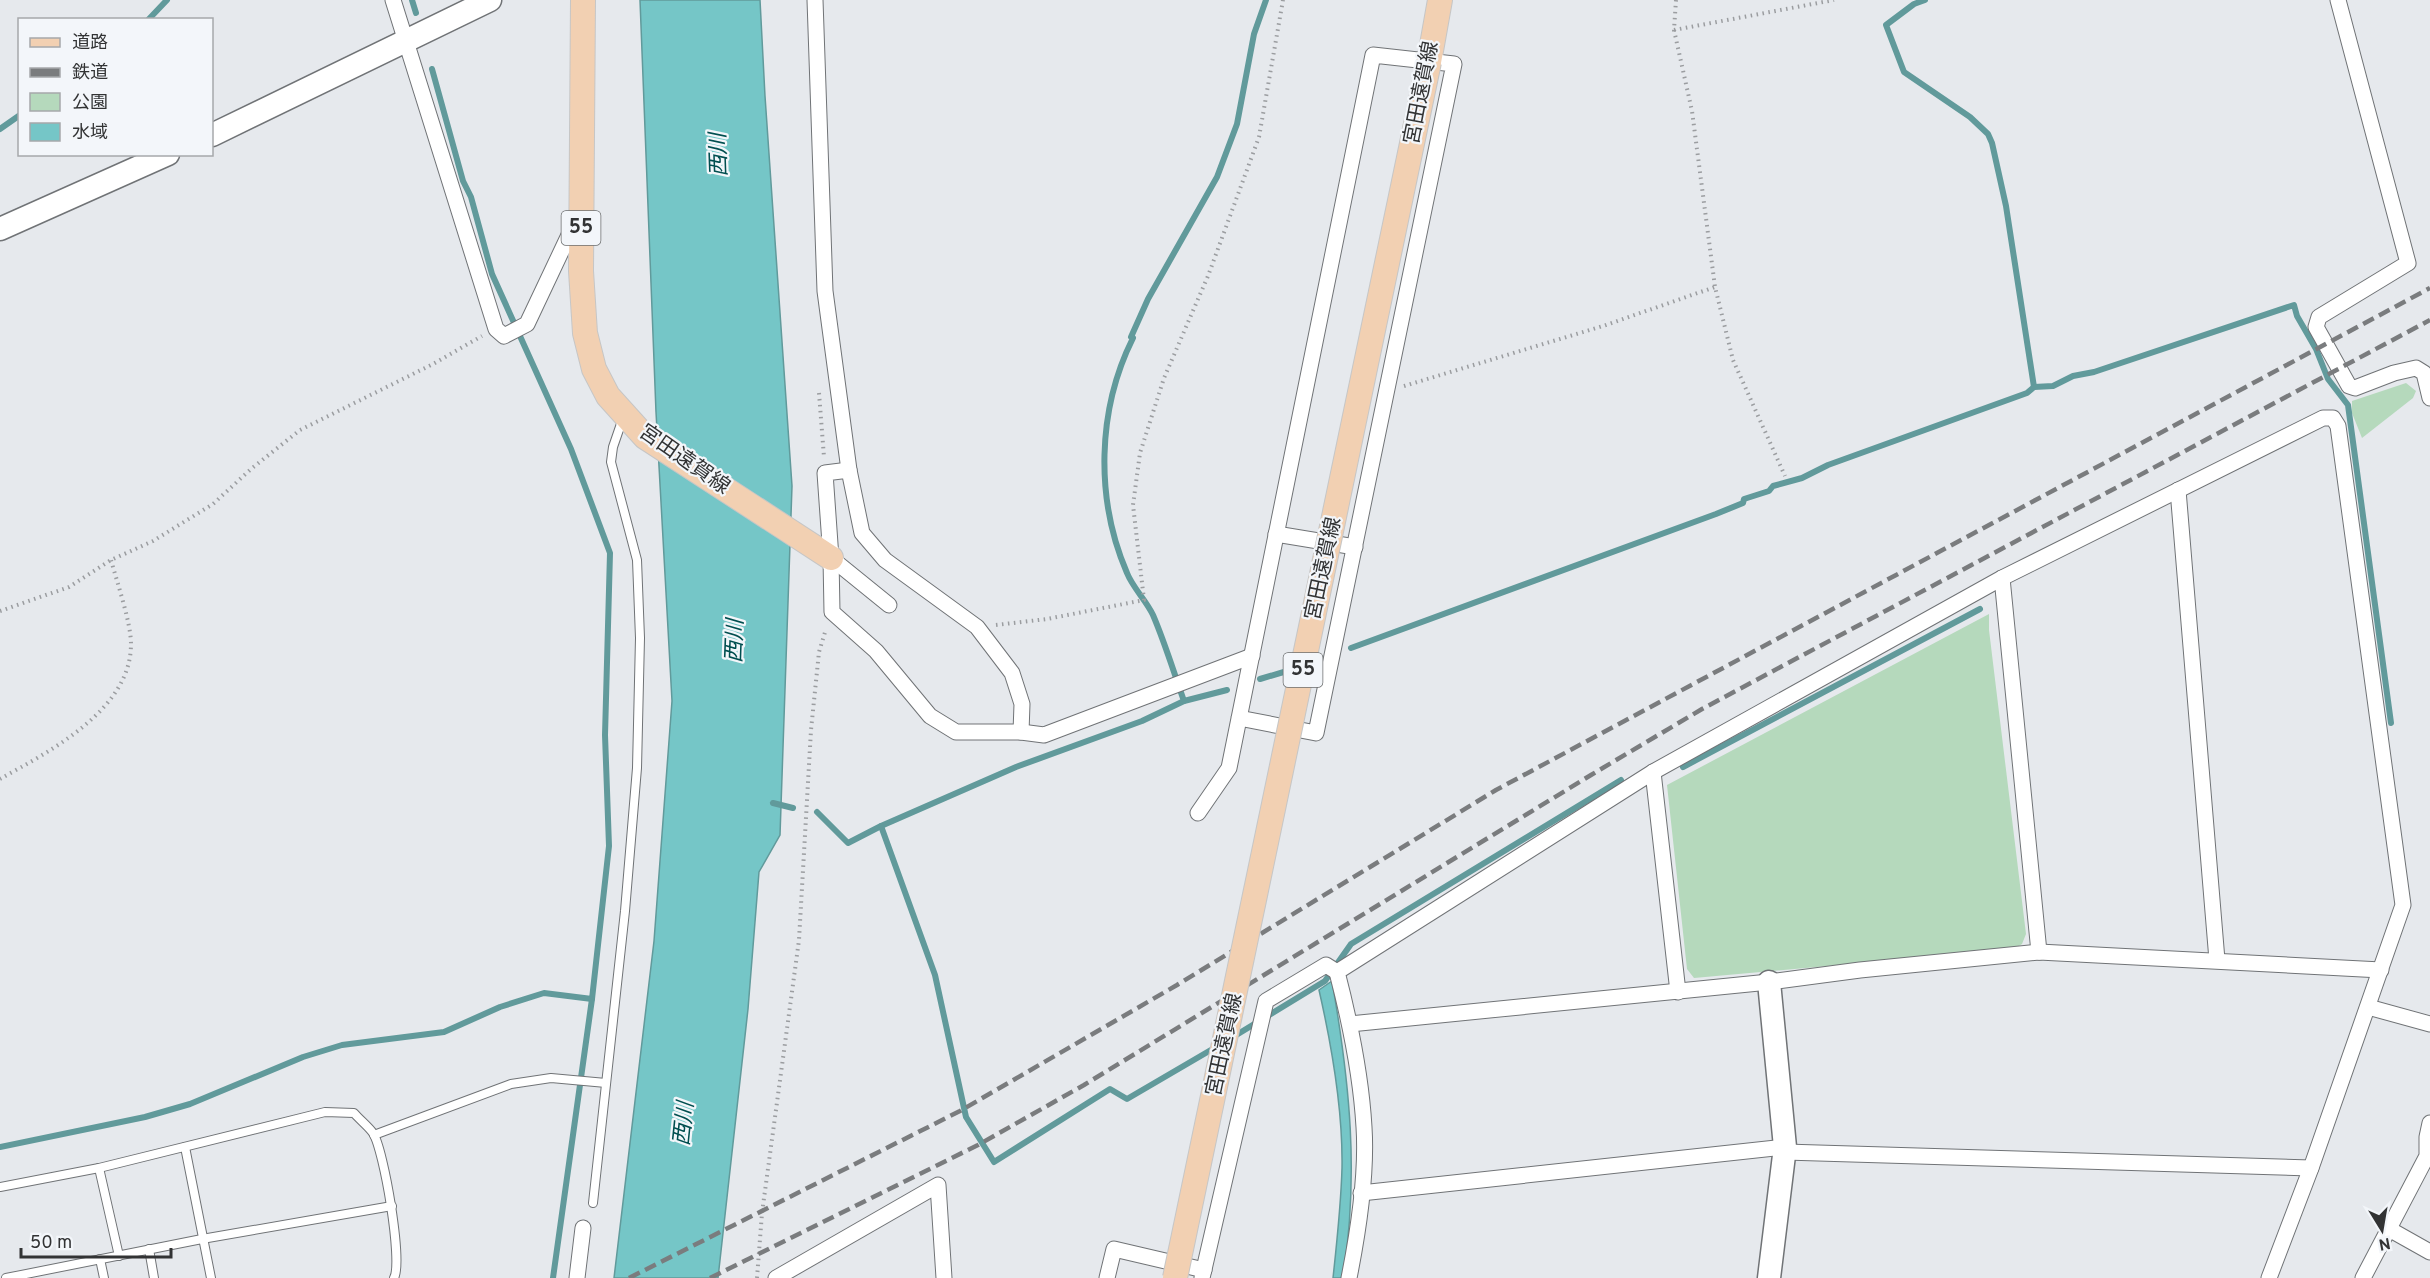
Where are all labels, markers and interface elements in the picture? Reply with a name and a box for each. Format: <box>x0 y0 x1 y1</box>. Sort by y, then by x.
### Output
legend <box>18 18 213 156</box>
text: 道路 <box>72 32 108 55</box>
street label: 宮田遠賀線 <box>1399 39 1445 147</box>
text: 鉄道 <box>72 62 108 85</box>
text: 公園 <box>72 92 108 115</box>
text: 水域 <box>72 122 108 145</box>
water label: 西川 <box>706 131 734 177</box>
road number: 55 <box>562 211 600 245</box>
street label: 宮田遠賀線 <box>633 419 735 501</box>
street label: 宮田遠賀線 <box>1300 515 1348 623</box>
water label: 西川 <box>722 617 750 663</box>
road number: 55 <box>1284 653 1322 687</box>
street label: 宮田遠賀線 <box>1201 991 1249 1099</box>
water label: 西川 <box>669 1099 701 1147</box>
north arrow <box>2352 1200 2412 1260</box>
scale bar <box>21 1221 171 1259</box>
text: 50 m <box>30 1232 72 1255</box>
text: N <box>2377 1232 2392 1254</box>

